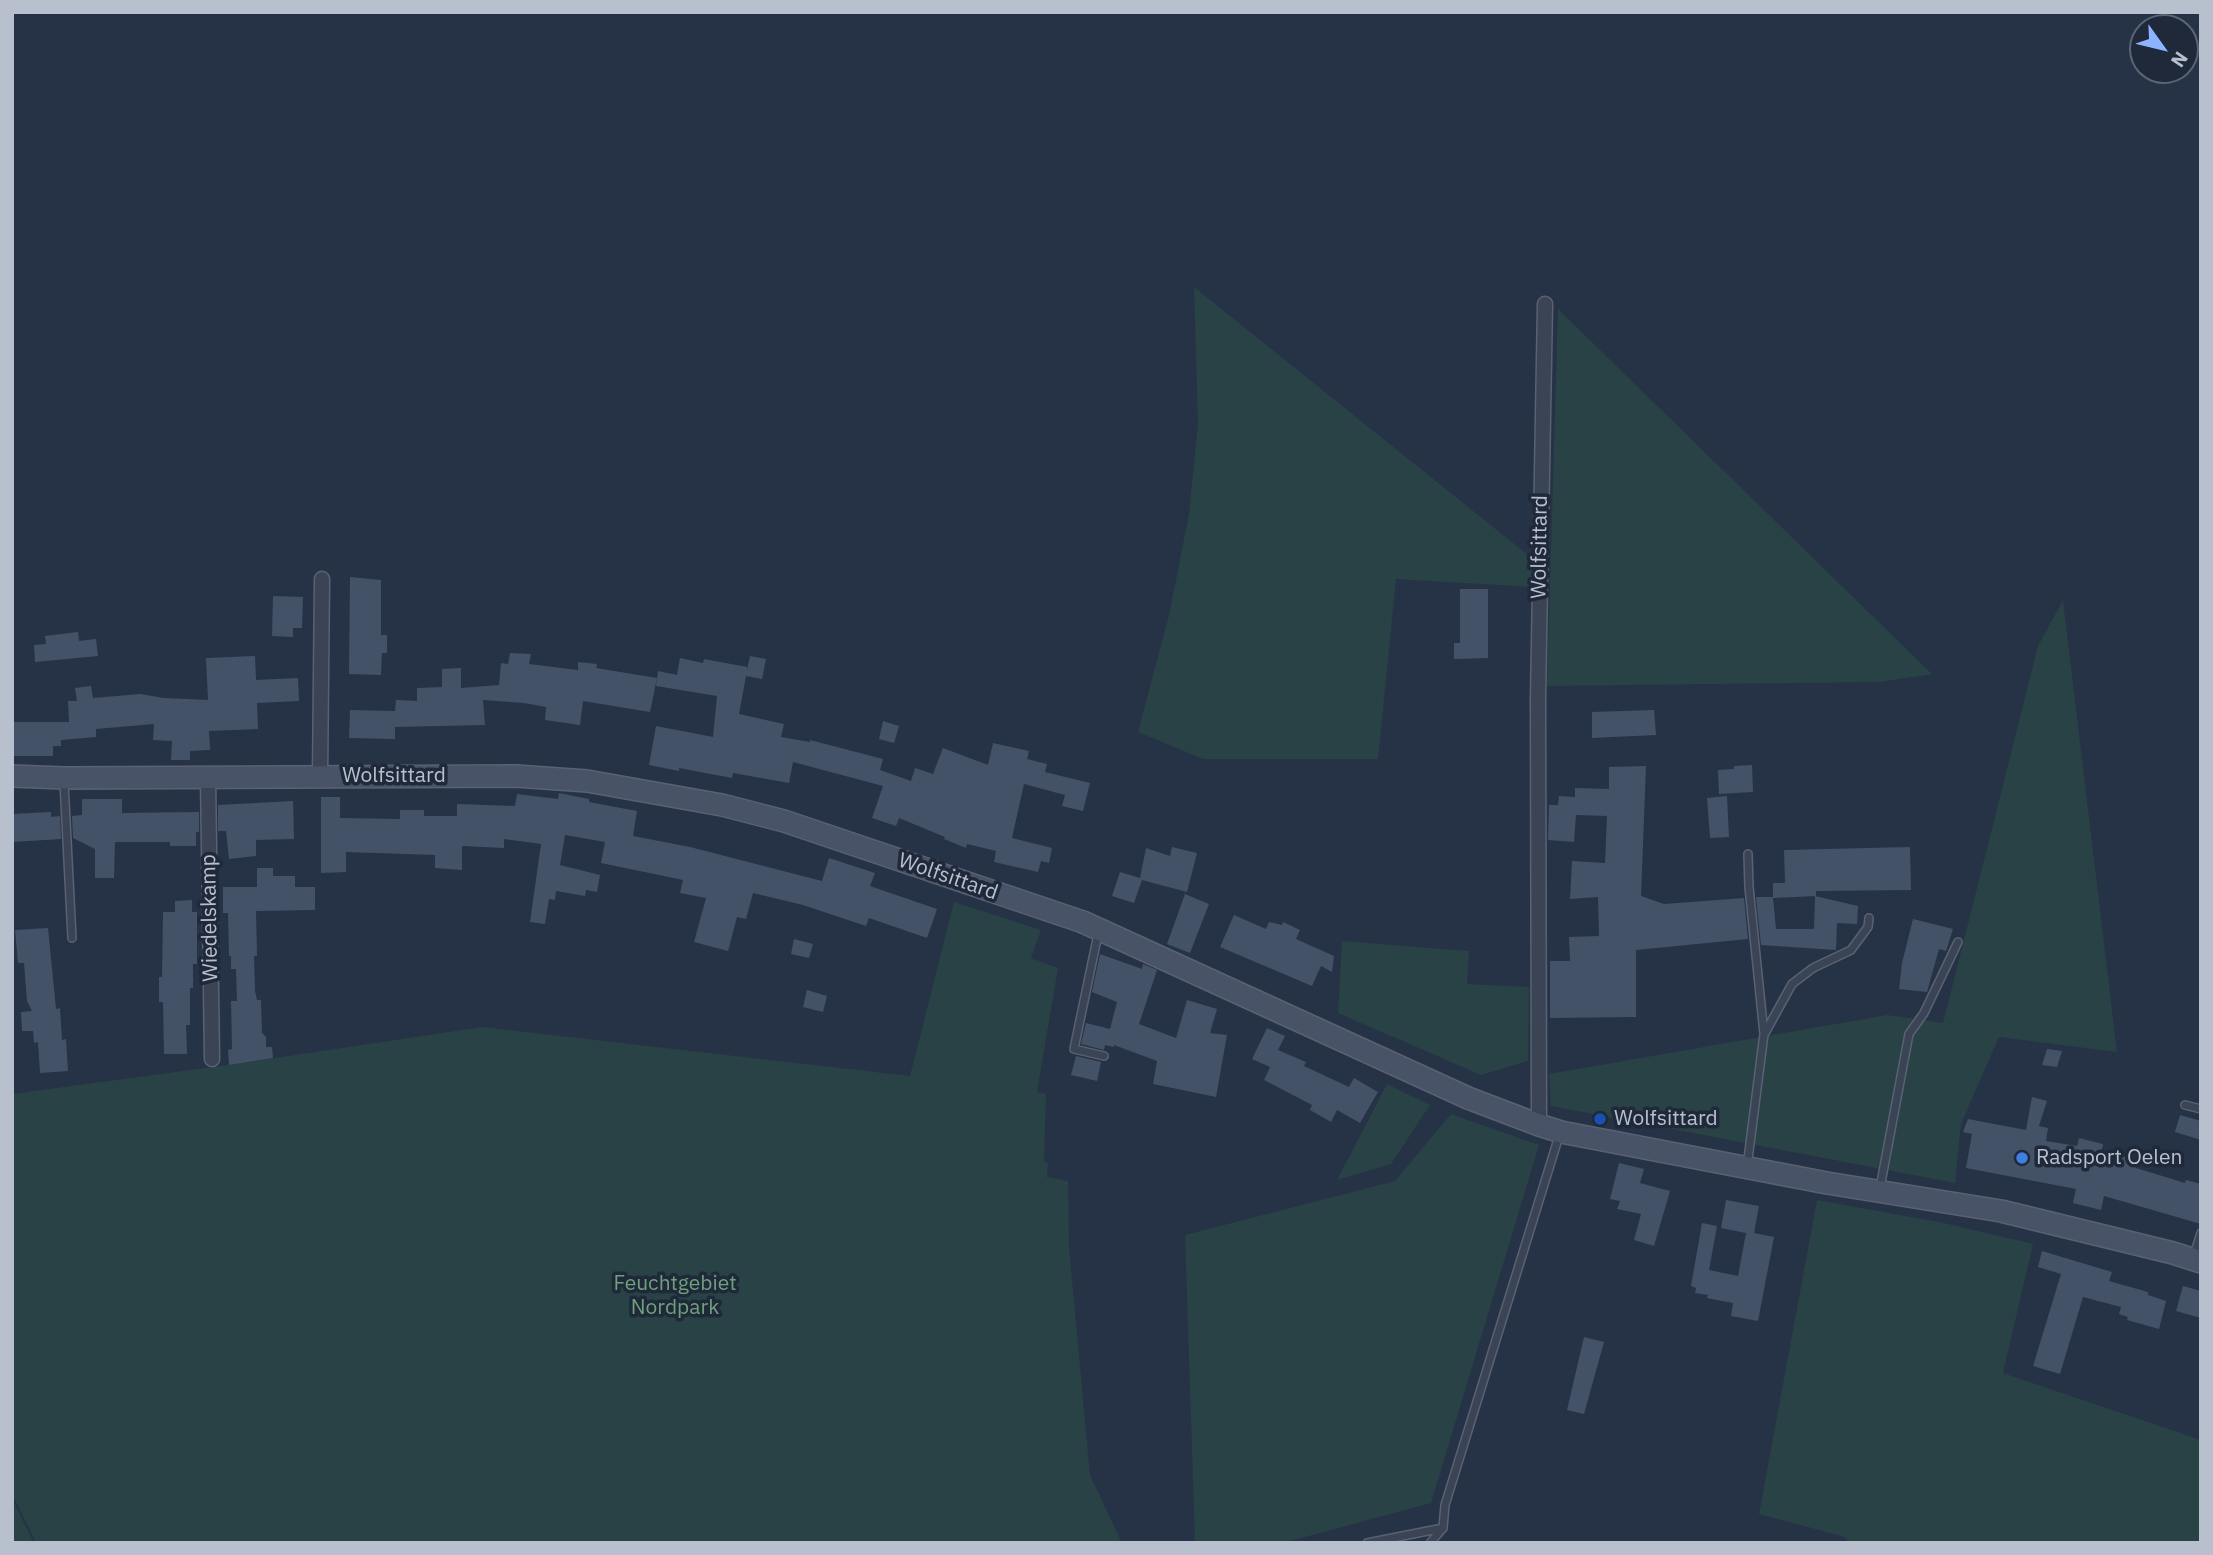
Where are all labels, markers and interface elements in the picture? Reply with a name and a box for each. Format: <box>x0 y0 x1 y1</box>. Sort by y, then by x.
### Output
north arrow <box>2129 14 2199 84</box>
text: N <box>2166 47 2194 72</box>
street label: Wolfsittard <box>1526 495 1554 599</box>
street label: Wolfsittard <box>342 763 446 789</box>
street label: Wolfsittard <box>895 848 1001 906</box>
street label: Wiedelskamp <box>196 854 224 982</box>
place label: Wolfsittard <box>1614 1106 1718 1132</box>
marker: Wolfsittard <box>1592 1111 1608 1127</box>
place label: Radsport Oelen <box>2036 1145 2182 1171</box>
marker: Radsport Oelen <box>2014 1150 2030 1166</box>
park label: Feuchtgebiet Nordpark <box>613 1271 737 1321</box>

